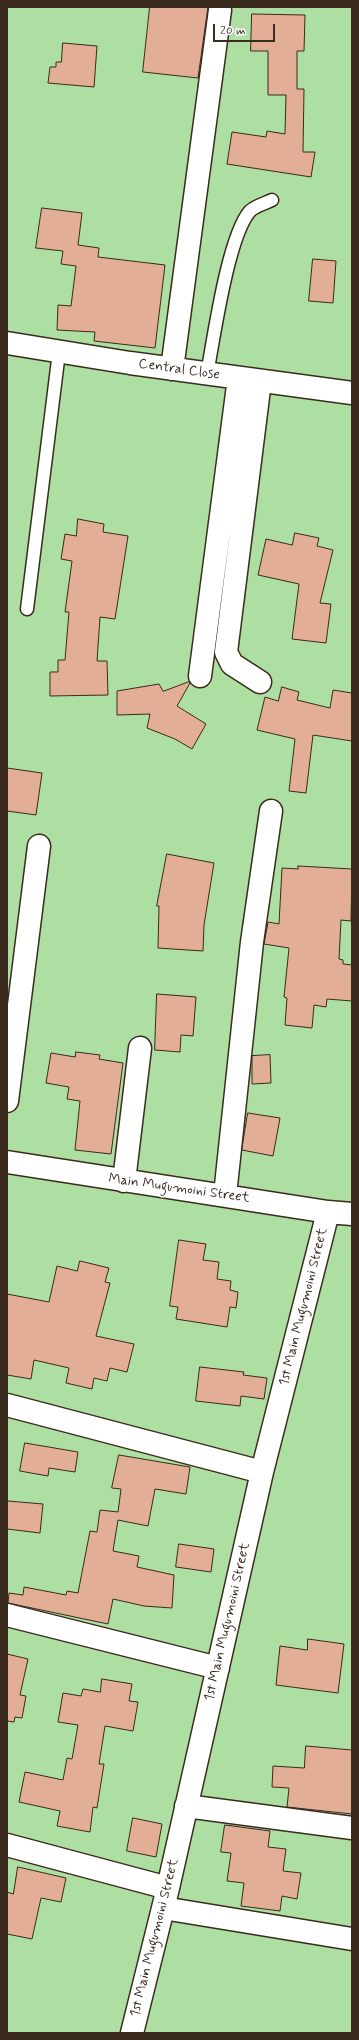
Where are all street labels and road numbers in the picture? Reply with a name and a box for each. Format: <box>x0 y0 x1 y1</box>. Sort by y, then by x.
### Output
street label: Central Close <box>137 356 221 384</box>
street label: Main Mugumoini Street <box>107 1171 251 1207</box>
street label: 1st Main Mugumoini Street <box>276 1226 332 1388</box>
street label: 1st Main Mugumoini Street <box>202 1541 254 1703</box>
street label: 1st Main Mugumoini Street <box>127 1857 183 2019</box>

